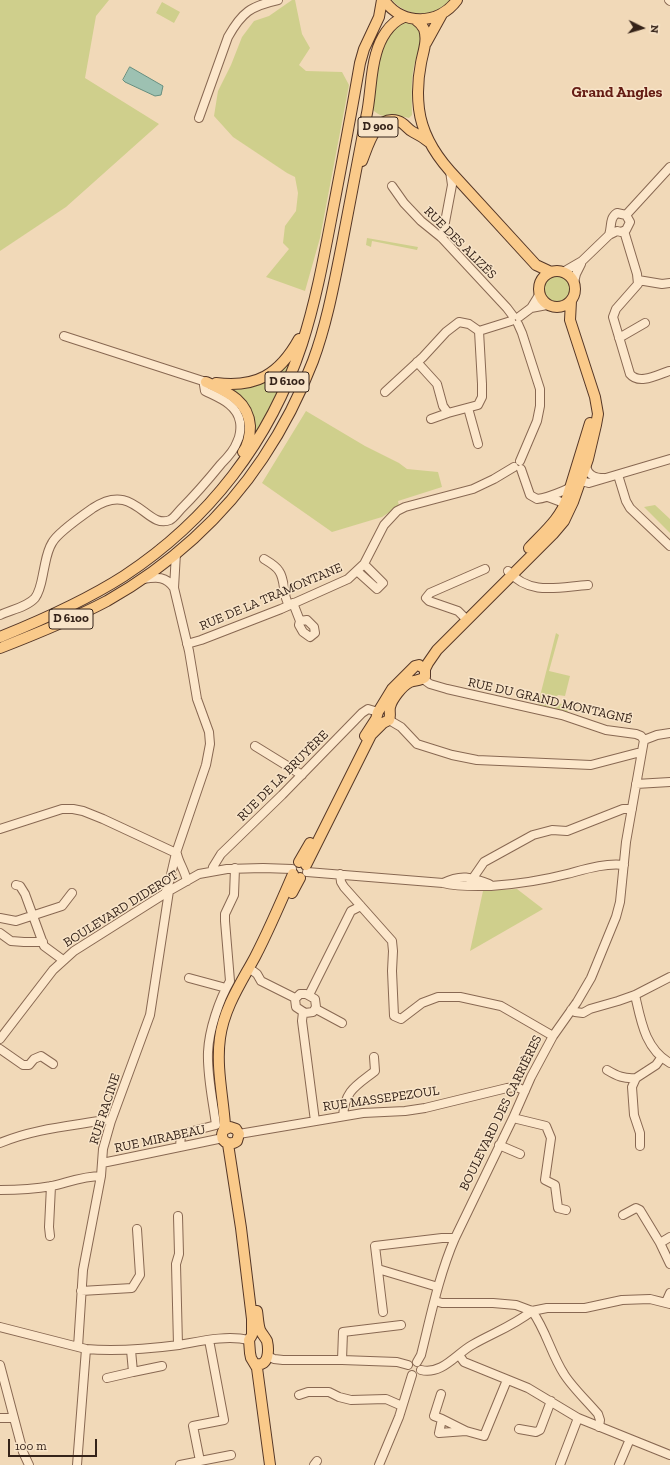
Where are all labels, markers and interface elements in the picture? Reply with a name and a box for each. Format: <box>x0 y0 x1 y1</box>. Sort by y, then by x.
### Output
north arrow <box>622 8 662 48</box>
text: N <box>648 24 661 34</box>
district label: Grand Angles <box>572 84 662 102</box>
road number: D 900 <box>358 117 398 137</box>
street label: RUE DES ALIZÉS <box>421 204 499 282</box>
road number: D 6100 <box>265 372 309 392</box>
street label: RUE DE LA TRAMONTANE <box>197 560 345 634</box>
road number: D 6100 <box>49 609 93 629</box>
street label: RUE DU GRAND MONTAGNÉ <box>466 674 634 728</box>
street label: RUE DE LA BRUYÈRE <box>234 727 332 825</box>
street label: BOULEVARD DIDEROT <box>61 867 181 951</box>
street label: BOULEVARD DES CARRIÈRES <box>456 1033 546 1193</box>
street label: RUE RACINE <box>86 1072 124 1146</box>
street label: RUE MASSEPEZOUL <box>322 1083 440 1115</box>
street label: RUE MIRABEAU <box>113 1122 207 1156</box>
scale bar <box>10 1431 99 1457</box>
text: 100 m <box>15 1439 47 1453</box>

